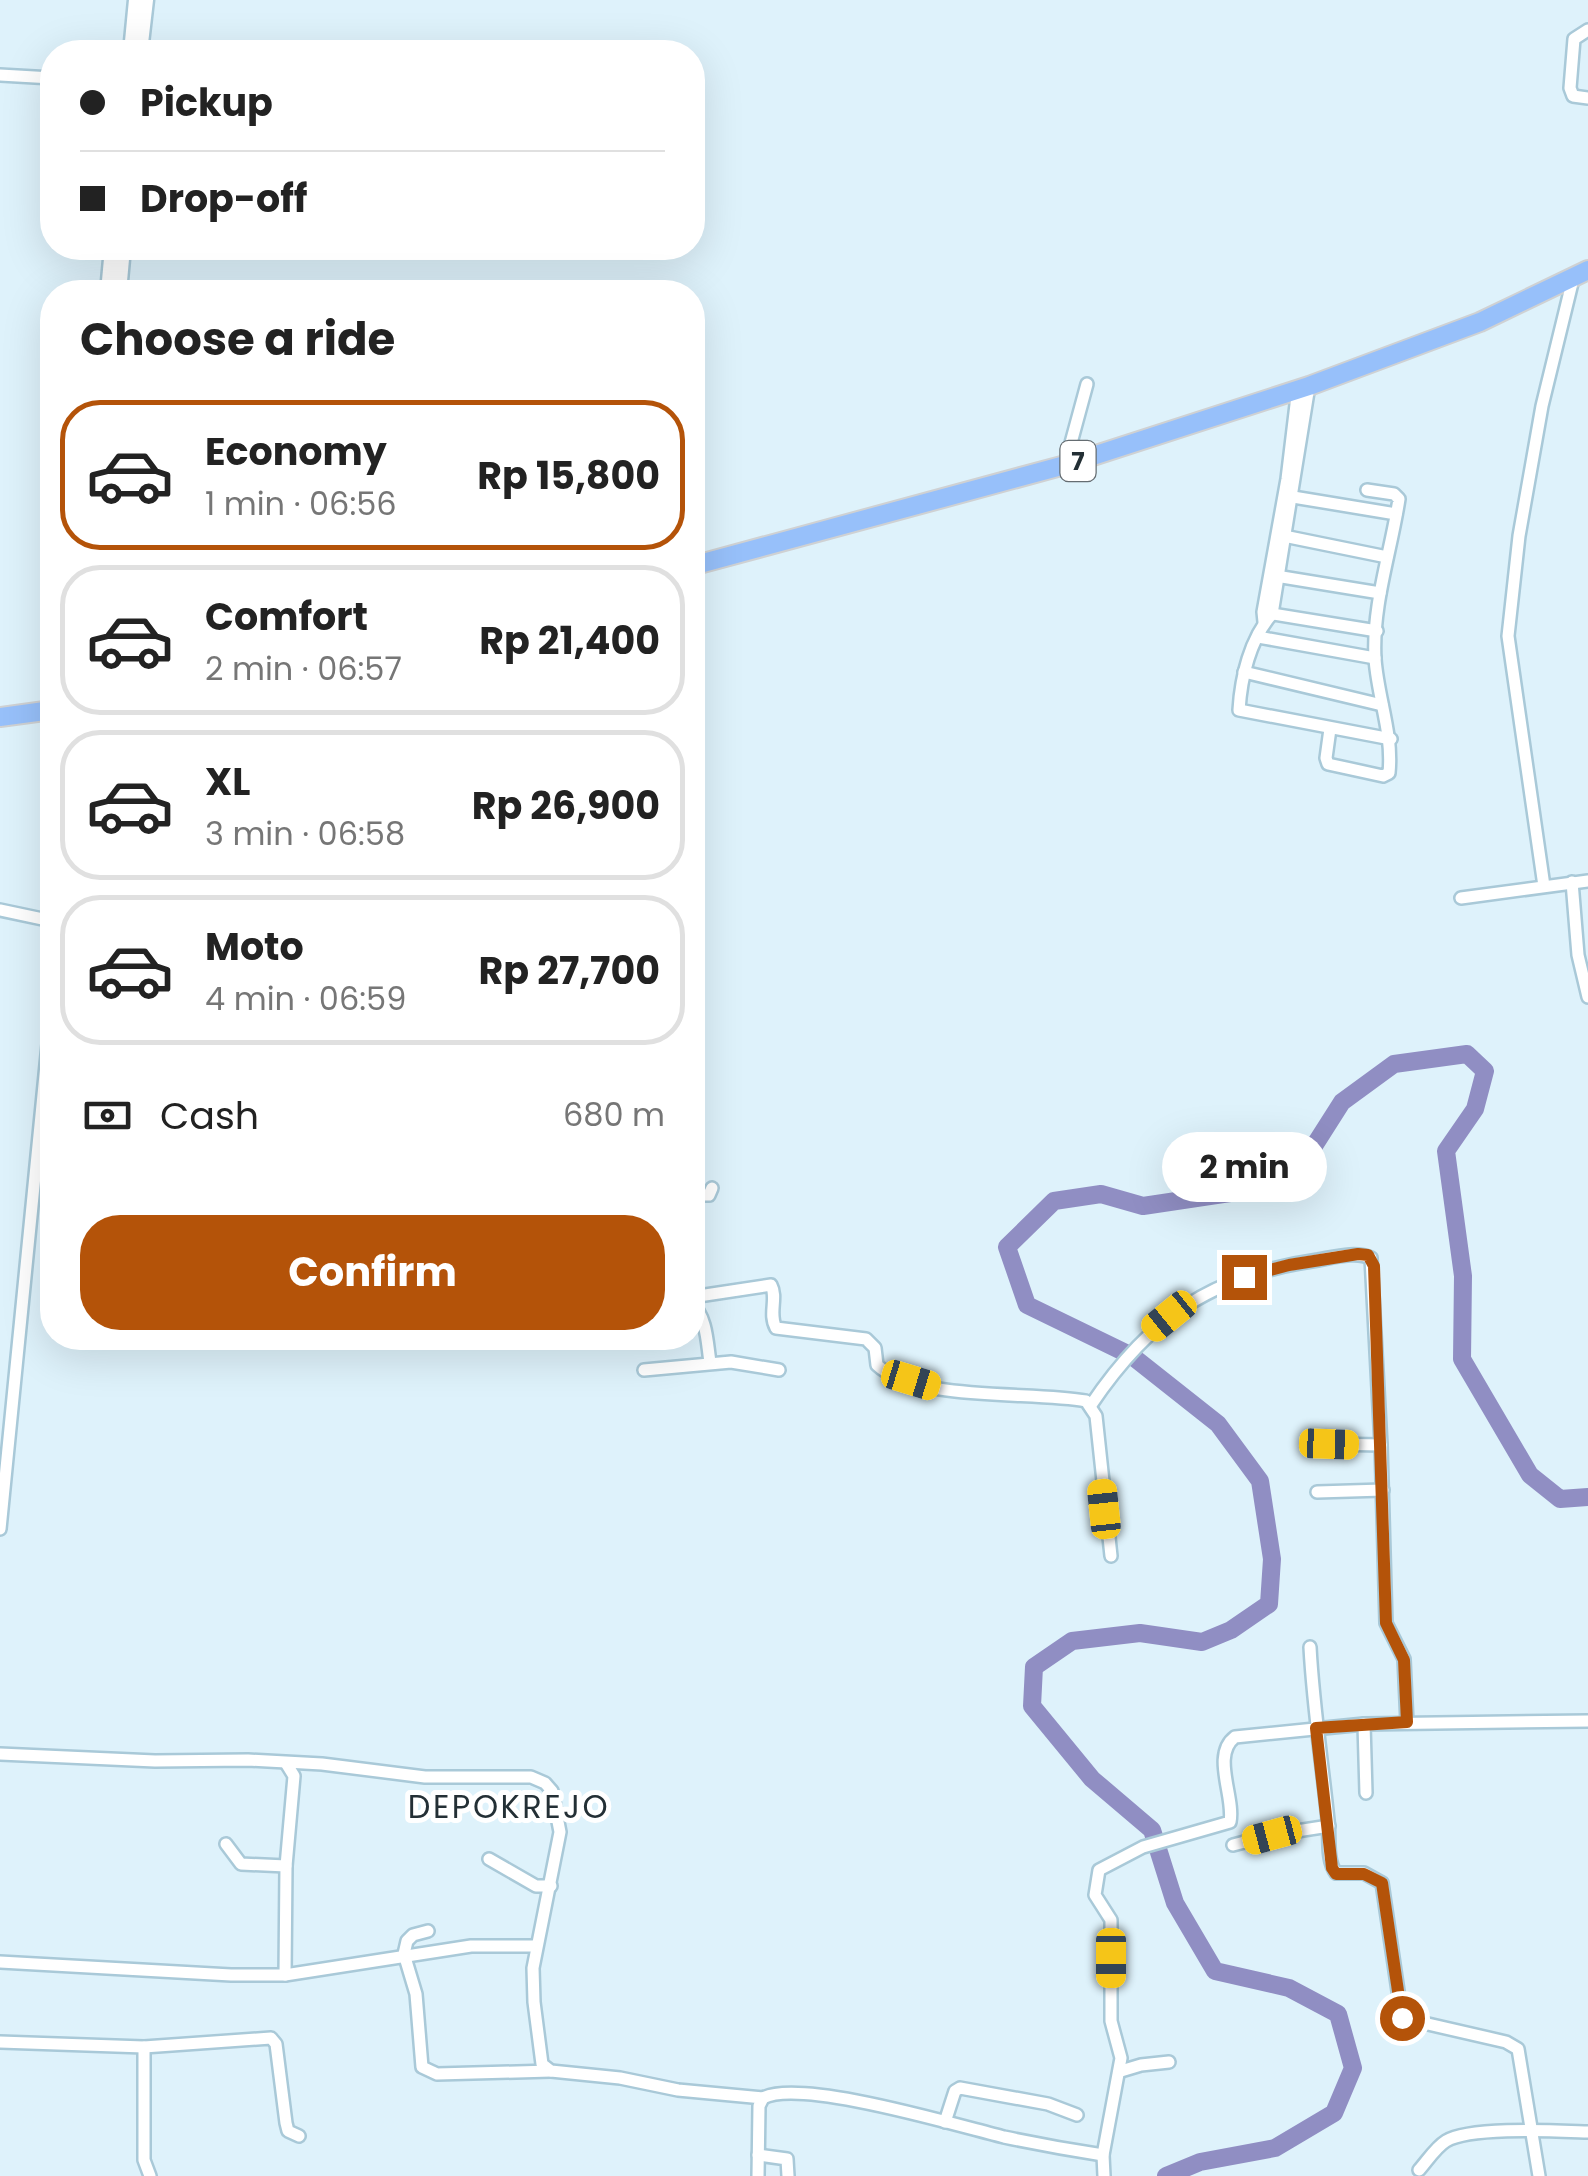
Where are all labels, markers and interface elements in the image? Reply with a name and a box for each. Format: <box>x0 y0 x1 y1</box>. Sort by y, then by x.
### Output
text: Pickup <box>140 76 273 129</box>
text: Drop-off <box>140 172 308 225</box>
text: Choose a ride <box>80 308 395 371</box>
text: Economy <box>205 425 387 478</box>
icon: car <box>85 430 175 520</box>
road number: 7 <box>1060 441 1096 481</box>
text: Rp 15,800 <box>477 449 660 502</box>
text: 1 min · 06:56 <box>205 481 397 526</box>
text: Comfort <box>205 590 368 643</box>
icon: car <box>85 595 175 685</box>
text: Rp 21,400 <box>479 614 660 667</box>
text: 2 min · 06:57 <box>205 646 402 691</box>
text: XL <box>205 755 250 808</box>
icon: car <box>85 760 175 850</box>
text: Rp 26,900 <box>472 779 660 832</box>
text: 3 min · 06:58 <box>205 811 405 856</box>
text: Moto <box>205 920 304 973</box>
icon: car <box>85 925 175 1015</box>
text: Rp 27,700 <box>479 944 660 997</box>
text: 4 min · 06:59 <box>205 976 406 1021</box>
icon: cash <box>80 1088 135 1143</box>
text: Cash <box>160 1089 259 1142</box>
text: 680 m <box>563 1092 665 1137</box>
callout: 2 min <box>1162 1132 1326 1202</box>
text: 2 min <box>1200 1144 1289 1189</box>
button: Confirm <box>80 1215 665 1330</box>
route end <box>1222 1255 1267 1300</box>
car <box>1136 1285 1202 1347</box>
car <box>878 1357 944 1403</box>
car <box>1298 1428 1360 1460</box>
car <box>1086 1478 1122 1540</box>
district label: DEPOKREJO <box>408 1784 610 1829</box>
car <box>1239 1813 1305 1857</box>
car <box>1096 1928 1126 1988</box>
route start <box>1380 1996 1425 2041</box>

